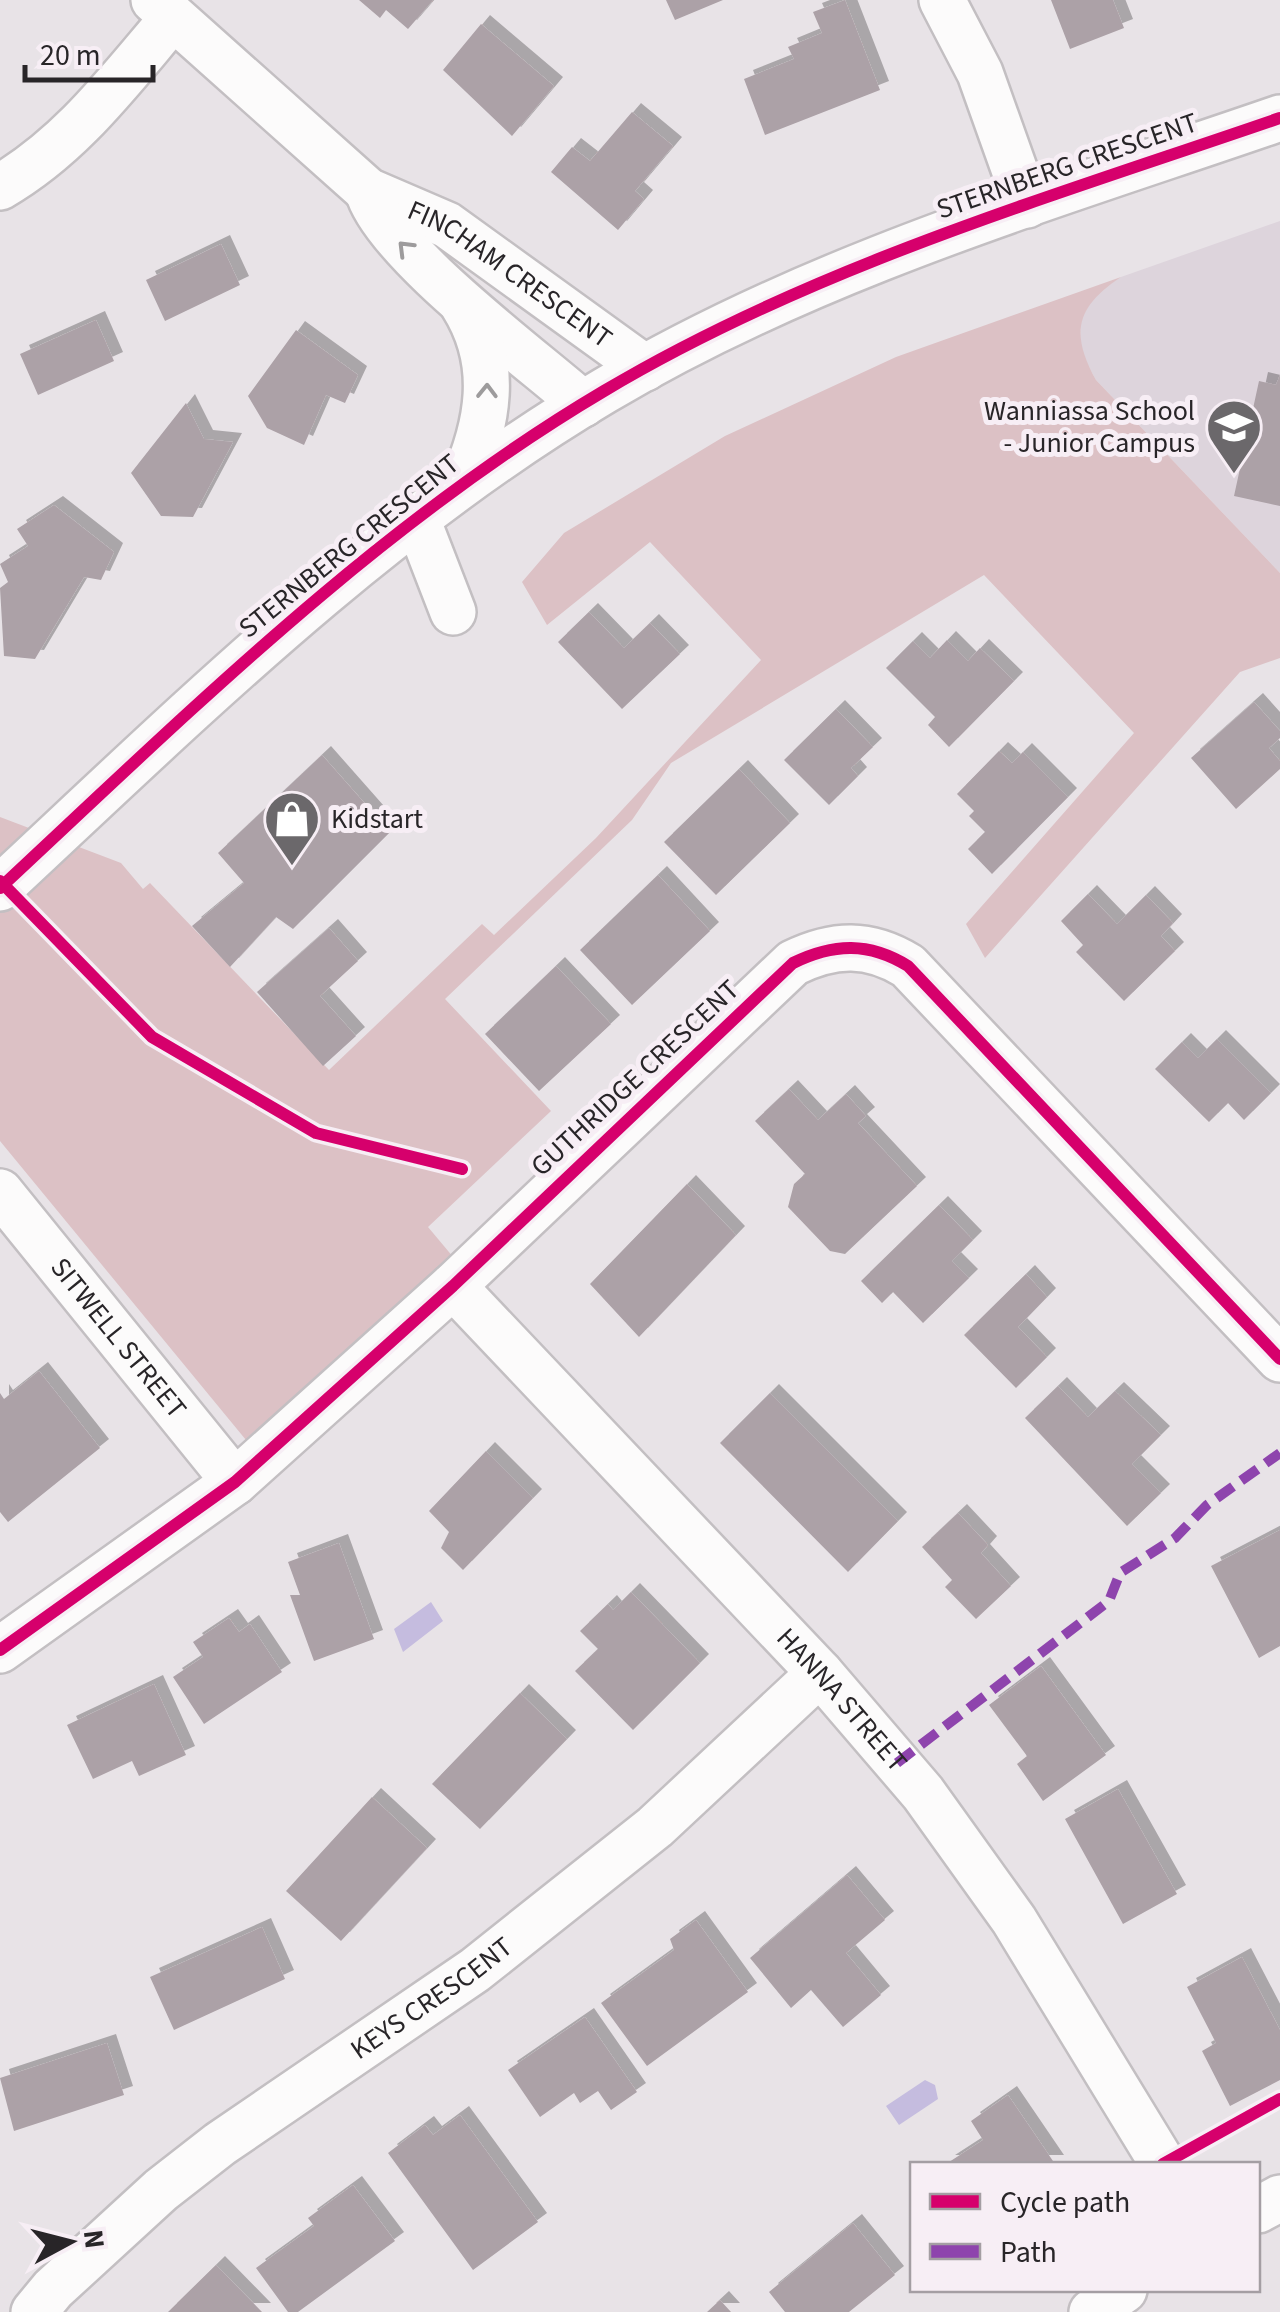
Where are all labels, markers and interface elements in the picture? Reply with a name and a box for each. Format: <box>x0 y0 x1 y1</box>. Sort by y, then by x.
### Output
scale bar <box>25 20 152 82</box>
text: 20 m <box>40 34 101 77</box>
street label: STERNBERG CRESCENT <box>931 103 1203 229</box>
street label: FINCHAM CRESCENT <box>401 190 620 358</box>
one-way arrow <box>398 242 416 260</box>
one-way arrow <box>476 383 497 398</box>
place label: Wanniassa School - Junior Campus <box>984 391 1195 463</box>
school or university icon: Wanniassa School - Junior Campus <box>1204 397 1264 476</box>
street label: STERNBERG CRESCENT <box>230 444 468 648</box>
shop icon: Kidstart <box>262 789 322 868</box>
place label: Kidstart <box>331 799 424 839</box>
street label: GUTHRIDGE CRESCENT <box>522 971 748 1185</box>
street label: SITWELL STREET <box>41 1249 196 1427</box>
street label: HANNA STREET <box>767 1619 917 1781</box>
street label: KEYS CRESCENT <box>342 1928 521 2069</box>
legend <box>910 2162 1260 2292</box>
text: Cycle path <box>1000 2181 1130 2224</box>
north arrow <box>20 2192 120 2292</box>
text: N <box>73 2227 115 2251</box>
text: Path <box>1000 2231 1057 2274</box>

